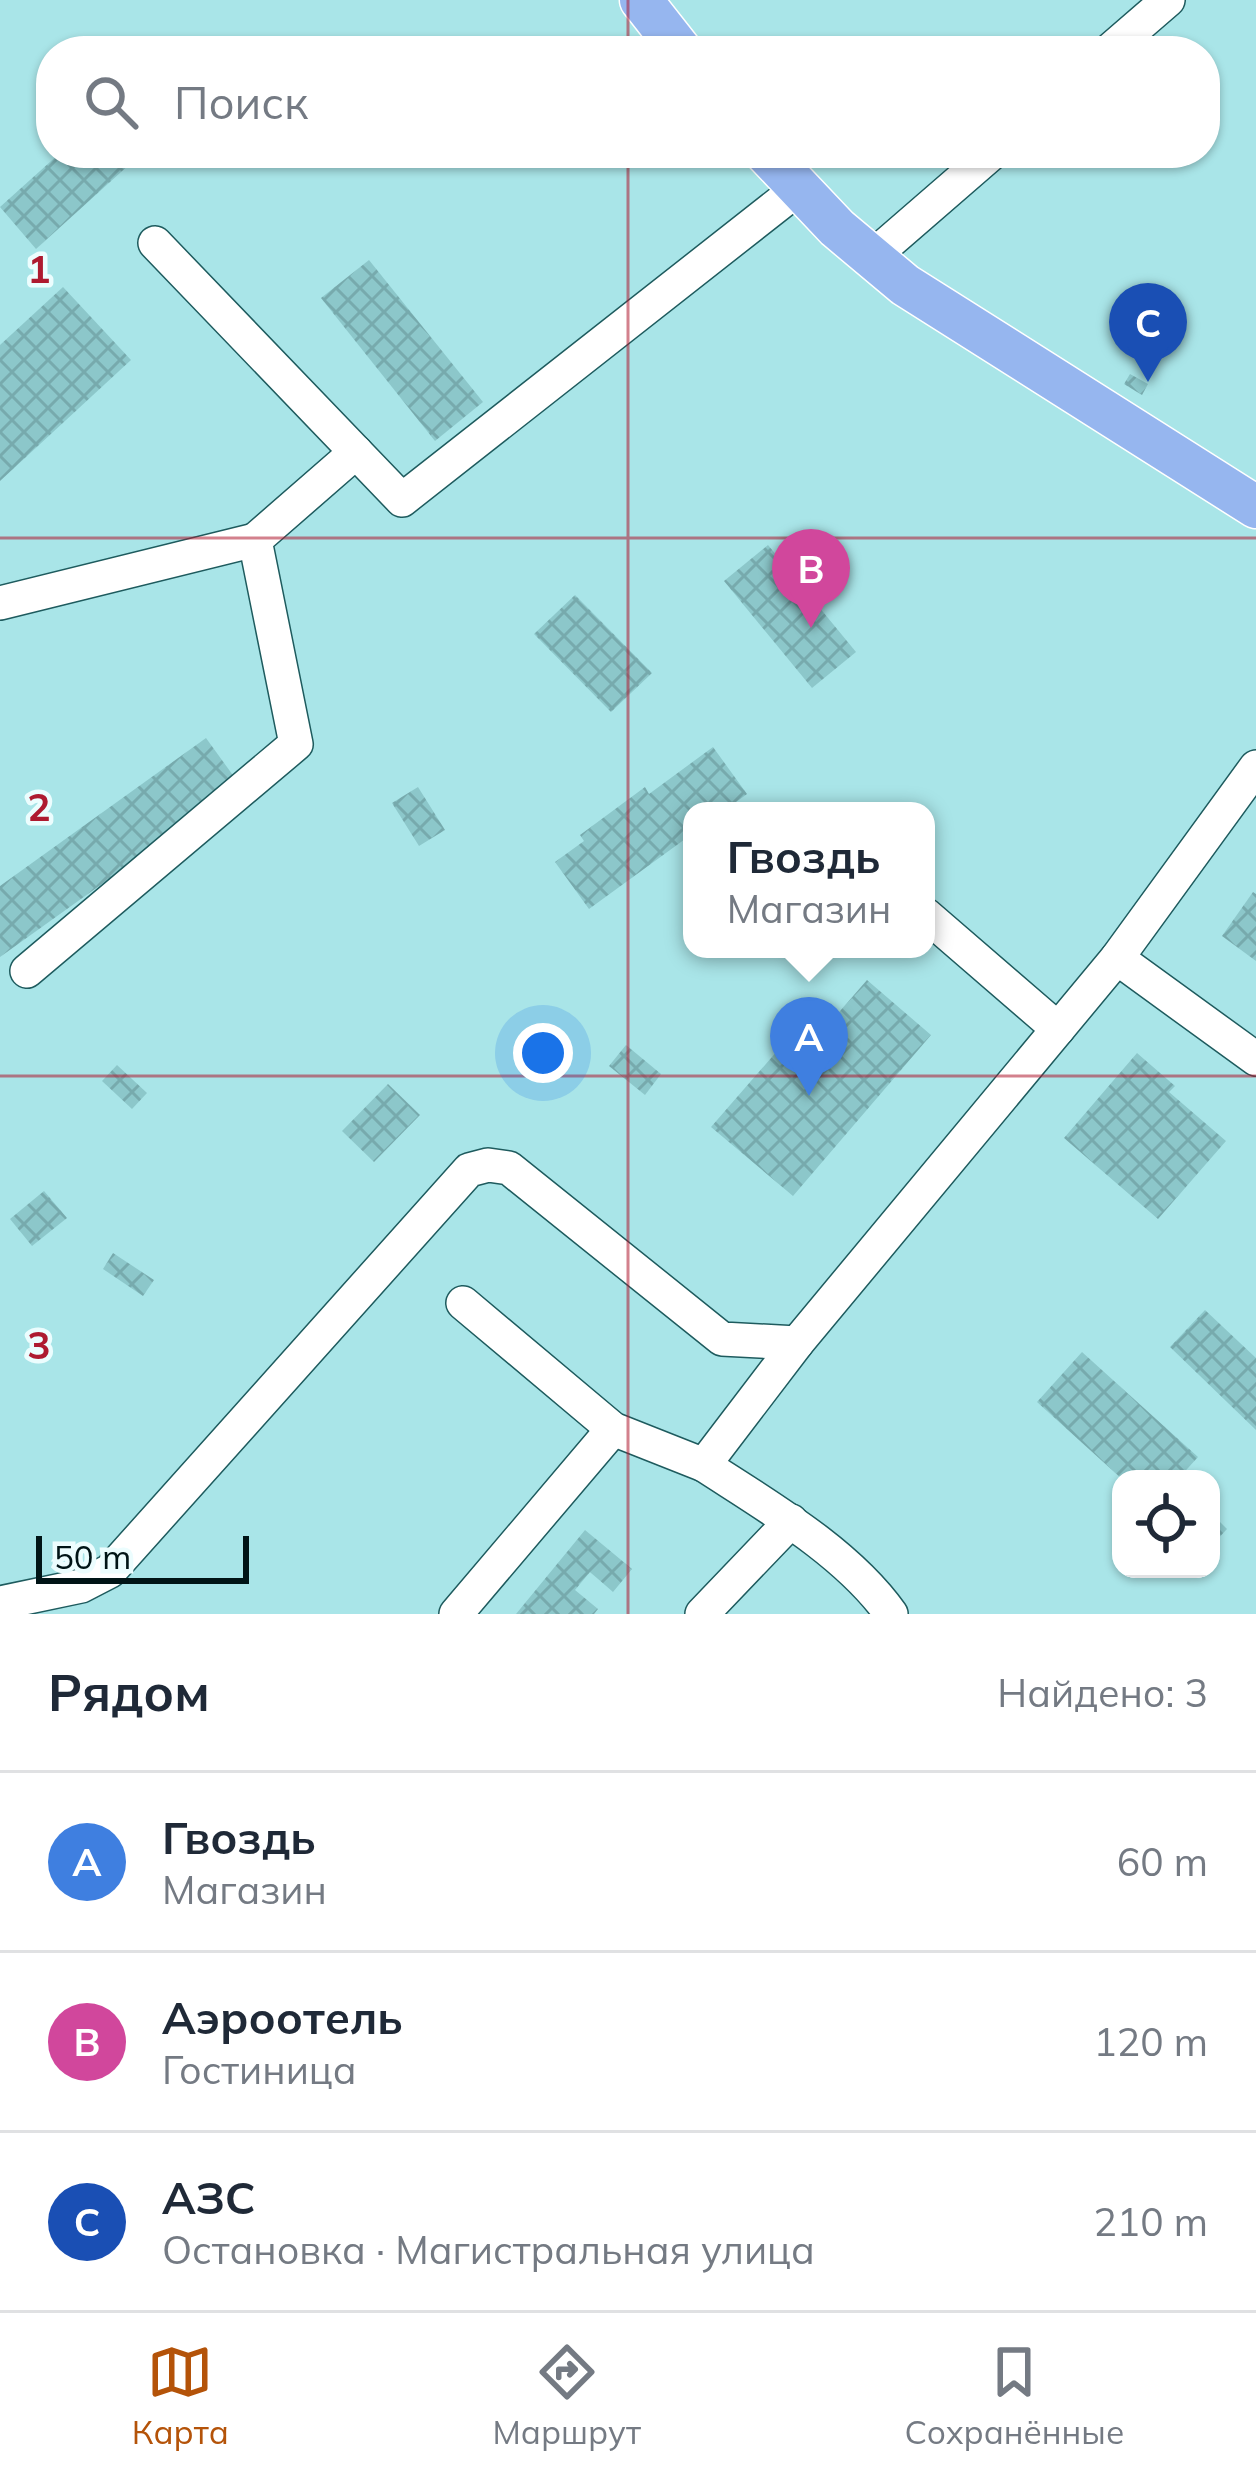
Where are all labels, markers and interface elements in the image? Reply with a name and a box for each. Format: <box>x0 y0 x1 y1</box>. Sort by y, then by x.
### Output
search box <box>36 36 1220 168</box>
icon: search <box>78 69 144 135</box>
text: Поиск <box>174 74 308 130</box>
text: 1 <box>27 244 51 293</box>
pin: C <box>1109 283 1187 382</box>
pin: B <box>772 529 850 628</box>
text: 2 <box>27 782 51 831</box>
popup <box>683 802 935 958</box>
text: Гвоздь <box>727 828 880 884</box>
text: Магазин <box>727 884 891 933</box>
pin: A <box>770 997 848 1096</box>
your location <box>513 1023 573 1083</box>
text: 3 <box>27 1320 51 1369</box>
map controls <box>1112 1470 1220 1578</box>
button: locate <box>1112 1470 1220 1578</box>
scale bar <box>36 1530 249 1583</box>
text: 50 m <box>54 1536 131 1577</box>
text: Рядом <box>48 1660 210 1724</box>
text: Найдено: 3 <box>997 1668 1208 1717</box>
text: Гвоздь <box>162 1809 316 1865</box>
text: A <box>72 1837 102 1886</box>
text: 60 m <box>1117 1837 1208 1886</box>
text: Магазин <box>162 1865 327 1914</box>
text: Аэроотель <box>162 1989 403 2045</box>
text: B <box>74 2017 100 2066</box>
text: 120 m <box>1093 2017 1208 2066</box>
text: Гостиница <box>162 2045 356 2094</box>
text: АЗС <box>162 2169 256 2225</box>
text: C <box>74 2197 100 2246</box>
text: 210 m <box>1093 2197 1208 2246</box>
text: Остановка · Магистральная улица <box>162 2225 815 2274</box>
tab: Карта <box>132 2339 229 2452</box>
tab: Маршрут <box>493 2339 641 2452</box>
tab: Сохранённые <box>905 2339 1124 2452</box>

